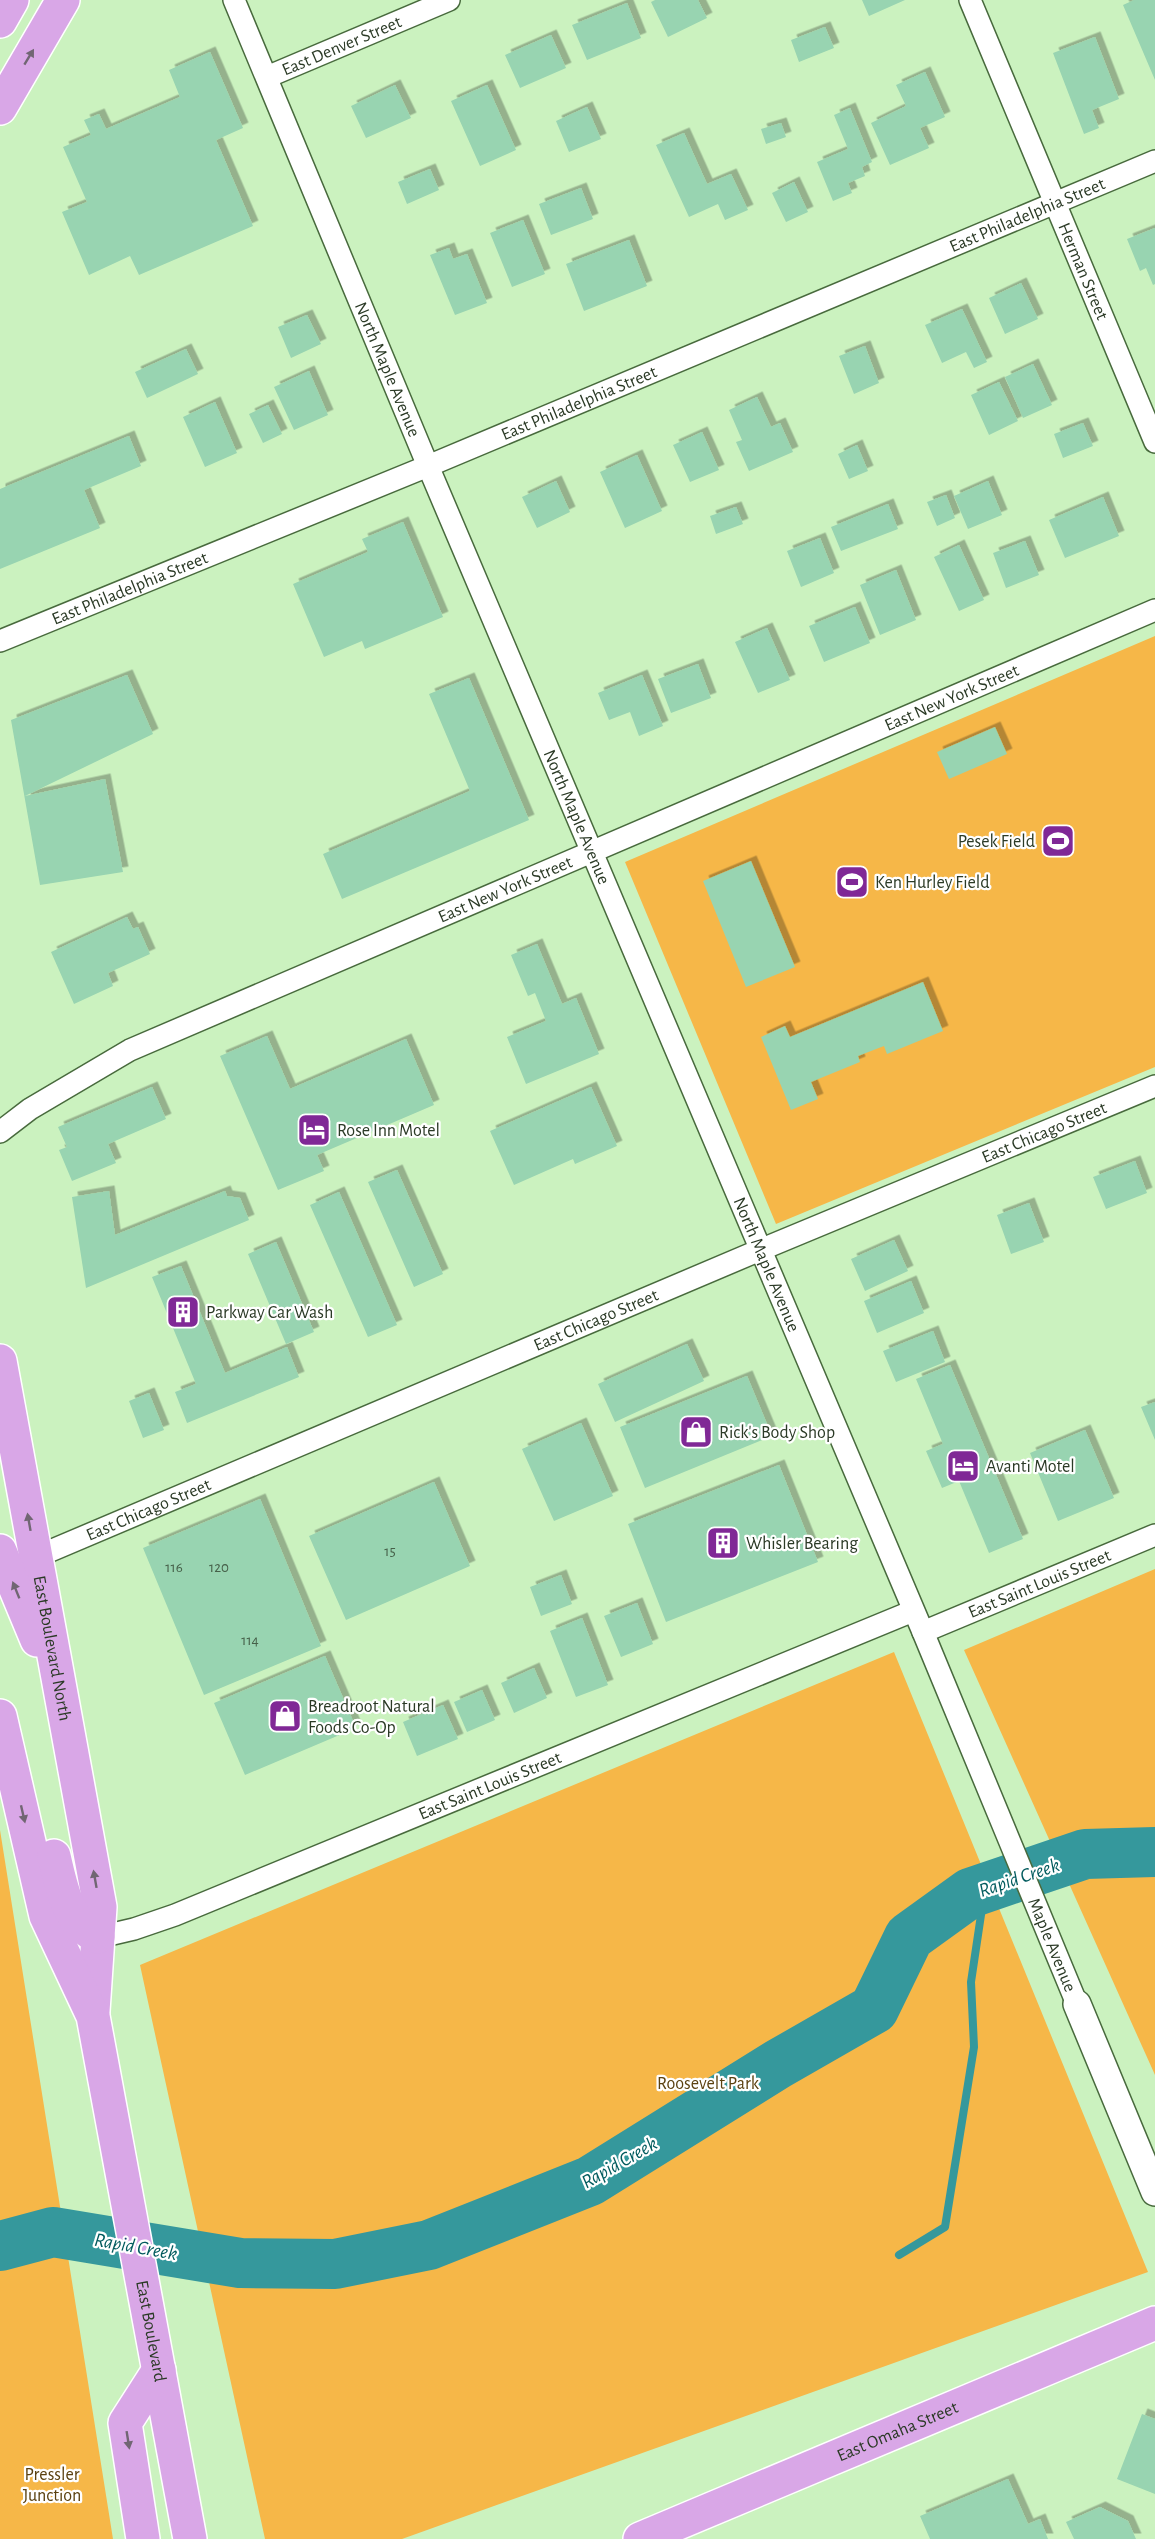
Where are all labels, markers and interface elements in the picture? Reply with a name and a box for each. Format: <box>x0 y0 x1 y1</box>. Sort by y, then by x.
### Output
street label: East Denver Street <box>280 13 405 80</box>
one-way arrow <box>24 49 35 65</box>
street label: East Philadelphia Street <box>947 175 1108 256</box>
street label: Herman Street <box>1054 220 1111 323</box>
street label: North Maple Avenue <box>351 300 423 440</box>
street label: East Philadelphia Street <box>499 363 660 444</box>
street label: East Philadelphia Street <box>49 549 211 629</box>
street label: East New York Street <box>882 661 1022 735</box>
street label: North Maple Avenue <box>540 747 613 887</box>
sports icon: Pesek Field <box>1040 823 1076 859</box>
place label: Pesek Field <box>958 833 1035 851</box>
street label: East New York Street <box>436 853 575 927</box>
sports icon: Ken Hurley Field <box>834 864 870 900</box>
place label: Ken Hurley Field <box>875 874 990 892</box>
street label: East Chicago Street <box>979 1099 1110 1167</box>
hotel icon: Rose Inn Motel <box>296 1112 332 1148</box>
place label: Rose Inn Motel <box>337 1122 440 1140</box>
street label: North Maple Avenue <box>729 1195 802 1335</box>
street label: East Chicago Street <box>531 1286 661 1355</box>
building icon: Parkway Car Wash <box>165 1294 201 1330</box>
place label: Parkway Car Wash <box>206 1304 333 1322</box>
shop icon: Rick's Body Shop <box>678 1414 714 1450</box>
place label: Rick's Body Shop <box>719 1424 835 1442</box>
hotel icon: Avanti Motel <box>945 1448 981 1484</box>
place label: Avanti Motel <box>986 1458 1075 1476</box>
street label: East Chicago Street <box>84 1476 214 1545</box>
one-way arrow <box>24 1513 33 1532</box>
building icon: Whisler Bearing <box>705 1525 741 1561</box>
place label: Whisler Bearing <box>746 1535 858 1553</box>
house number: 15 <box>384 1544 396 1559</box>
street label: East Saint Louis Street <box>966 1546 1114 1622</box>
house number: 116 <box>165 1560 183 1575</box>
house number: 120 <box>209 1560 229 1575</box>
street label: East Boulevard North <box>29 1574 74 1723</box>
one-way arrow <box>11 1581 21 1599</box>
house number: 114 <box>241 1633 259 1648</box>
shop icon: Breadroot Natural Foods Co-Op <box>267 1698 303 1734</box>
place label: Breadroot Natural Foods Co-Op <box>308 1698 435 1737</box>
street label: East Saint Louis Street <box>416 1749 564 1824</box>
one-way arrow <box>18 1805 28 1823</box>
water label: Rapid Creek <box>976 1855 1062 1901</box>
one-way arrow <box>90 1870 99 1889</box>
street label: Maple Avenue <box>1024 1896 1079 1995</box>
park label: Roosevelt Park <box>657 2075 760 2093</box>
water label: Rapid Creek <box>578 2133 661 2193</box>
water label: Rapid Creek <box>93 2230 179 2264</box>
street label: East Boulevard <box>132 2279 169 2383</box>
street label: East Omaha Street <box>835 2399 961 2465</box>
one-way arrow <box>123 2431 132 2450</box>
park label: Pressler Junction <box>23 2466 81 2505</box>

